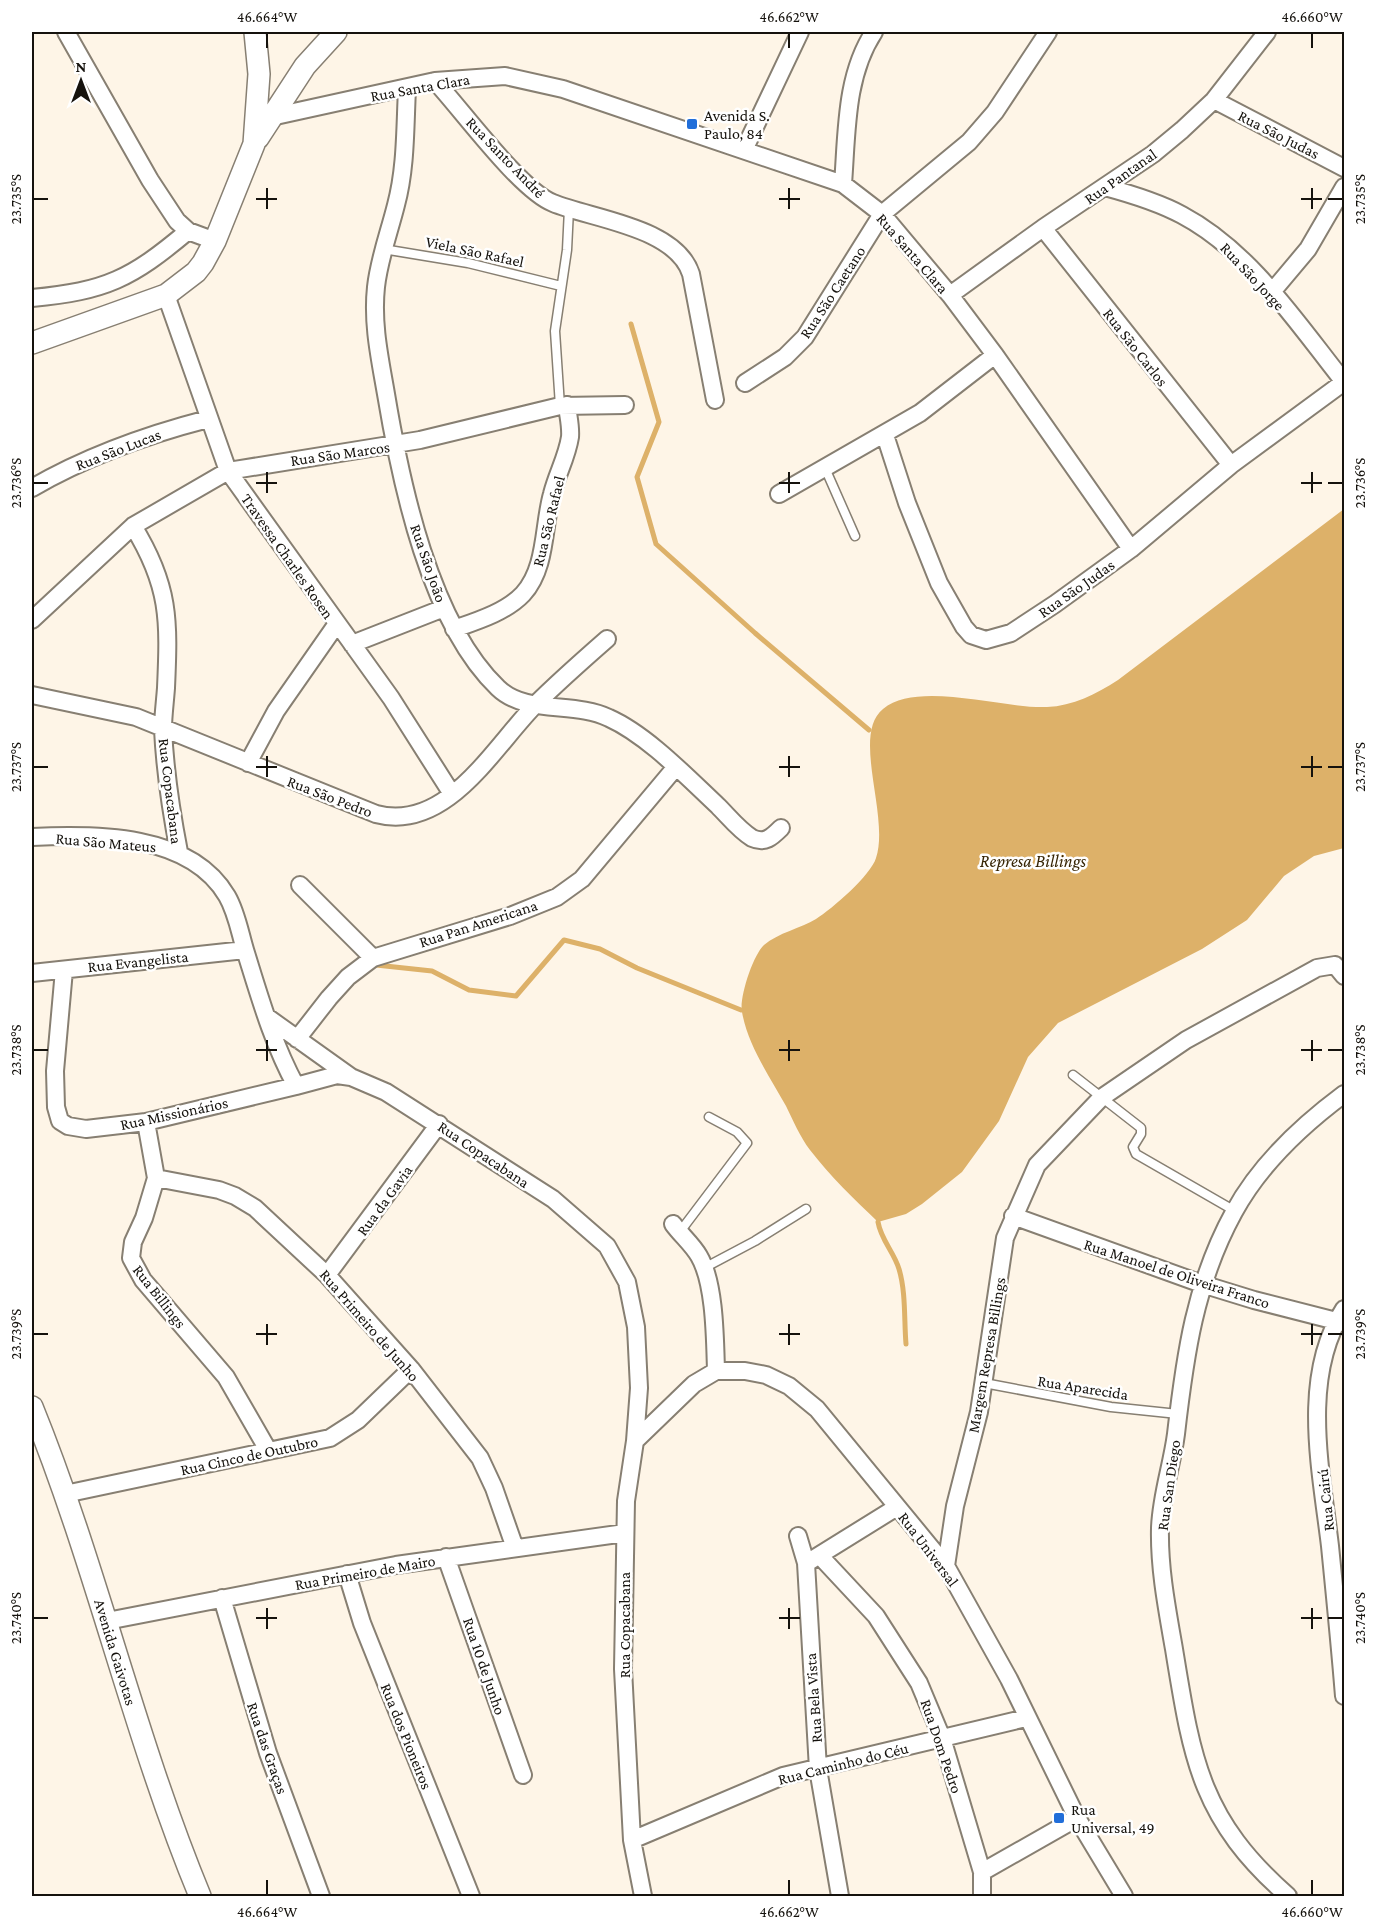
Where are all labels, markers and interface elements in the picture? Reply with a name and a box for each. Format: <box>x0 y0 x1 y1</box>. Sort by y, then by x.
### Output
text: 46.664°W <box>237 9 297 25</box>
text: 46.662°W <box>759 9 819 25</box>
text: 46.660°W <box>1281 9 1343 25</box>
north arrow <box>51 51 111 111</box>
text: N <box>76 58 87 75</box>
street label: Rua Santa Clara <box>369 70 472 105</box>
place label: Avenida S. Paulo, 84 <box>704 107 770 142</box>
street label: Rua São Judas <box>1235 107 1322 163</box>
street label: Rua Santo André <box>463 113 548 201</box>
marker: Avenida S. Paulo, 84 <box>685 117 699 131</box>
street label: Rua Pantanal <box>1081 145 1160 208</box>
text: 23.735°S <box>8 174 24 224</box>
text: 23.735°S <box>1352 174 1368 224</box>
street label: Rua Santa Clara <box>873 210 952 297</box>
street label: Viela São Rafael <box>424 233 526 270</box>
street label: Rua São Jorge <box>1216 239 1288 314</box>
street label: Rua São Caetano <box>796 243 869 341</box>
street label: Rua São Carlos <box>1100 305 1171 390</box>
street label: Rua São Lucas <box>73 425 163 474</box>
street label: Rua São Marcos <box>289 438 391 469</box>
text: 23.736°S <box>8 458 24 508</box>
text: 23.736°S <box>1352 458 1368 508</box>
street label: Rua São Rafael <box>529 474 568 568</box>
street label: Travessa Charles Rosen <box>238 491 337 622</box>
street label: Rua São João <box>406 522 450 605</box>
street label: Rua São Judas <box>1035 556 1118 622</box>
street label: Rua Copacabana <box>155 737 185 846</box>
text: 23.737°S <box>8 742 24 792</box>
text: 23.737°S <box>1352 742 1368 792</box>
street label: Rua São Pedro <box>285 772 375 821</box>
street label: Rua São Mateus <box>55 830 157 855</box>
water label: Represa Billings <box>980 851 1087 871</box>
street label: Rua Pan Americana <box>417 896 540 951</box>
street label: Rua Evangelista <box>87 948 190 976</box>
text: 23.738°S <box>8 1024 24 1076</box>
text: 23.738°S <box>1352 1024 1368 1076</box>
street label: Rua Missionários <box>119 1094 230 1133</box>
street label: Rua Copacabana <box>434 1118 533 1192</box>
street label: Rua da Gavia <box>353 1161 416 1239</box>
street label: Rua Manoel de Oliveira Franco <box>1082 1235 1272 1312</box>
street label: Rua Billings <box>129 1261 190 1332</box>
street label: Rua Primeiro de Junho <box>316 1266 423 1385</box>
street label: Margem Represa Billings <box>964 1276 1010 1434</box>
text: 23.739°S <box>8 1309 24 1359</box>
text: 23.739°S <box>1352 1309 1368 1359</box>
street label: Rua Aparecida <box>1036 1372 1130 1404</box>
street label: Rua Cinco de Outubro <box>179 1433 320 1478</box>
street label: Rua San Diego <box>1154 1439 1184 1532</box>
street label: Rua Cairú <box>1314 1467 1337 1532</box>
street label: Rua Universal <box>895 1509 962 1590</box>
street label: Rua Primeiro de Mairo <box>293 1552 437 1593</box>
street label: Rua Copacabana <box>616 1571 634 1678</box>
text: 23.740°S <box>8 1592 24 1644</box>
text: 23.740°S <box>1352 1592 1368 1644</box>
street label: Avenida Gaivotas <box>91 1597 140 1707</box>
street label: Rua 10 de Junho <box>459 1615 509 1717</box>
street label: Rua Bela Vista <box>802 1652 825 1743</box>
street label: Rua dos Pioneiros <box>378 1681 436 1792</box>
street label: Rua Dom Pedro <box>917 1697 966 1796</box>
street label: Rua das Graças <box>243 1700 291 1797</box>
street label: Rua Caminho do Céu <box>776 1739 911 1788</box>
place label: Rua Universal, 49 <box>1071 1801 1155 1836</box>
marker: Rua Universal, 49 <box>1052 1811 1066 1825</box>
text: 46.664°W <box>237 1904 297 1920</box>
text: 46.662°W <box>759 1904 819 1920</box>
text: 46.660°W <box>1281 1904 1343 1920</box>

